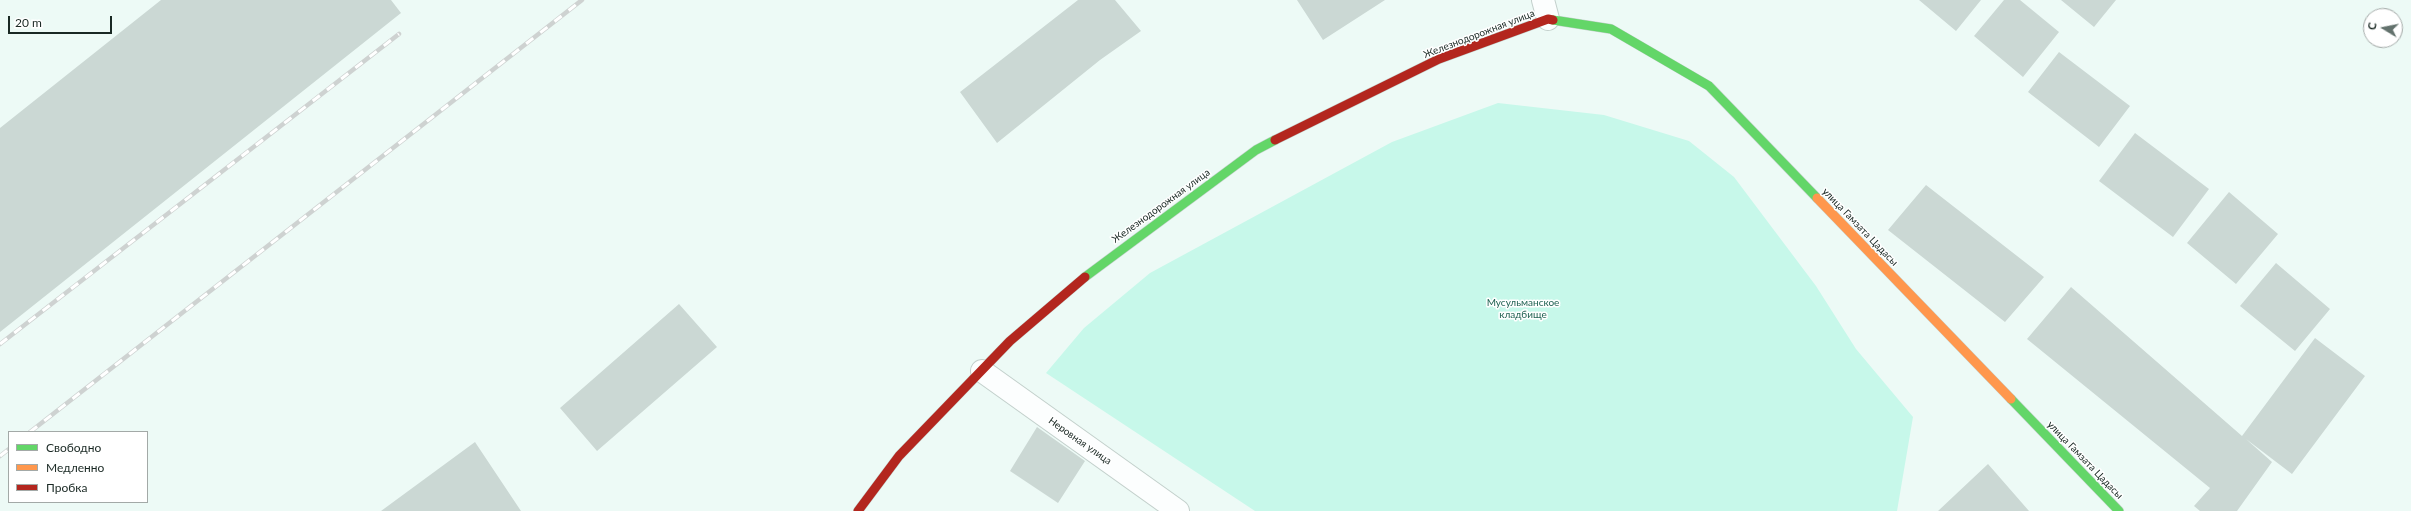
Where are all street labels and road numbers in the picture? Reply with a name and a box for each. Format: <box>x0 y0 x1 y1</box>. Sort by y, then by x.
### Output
street label: Железнодорожная улица <box>1422 7 1536 61</box>
street label: Железнодорожная улица <box>1110 166 1212 246</box>
street label: улица Гамзата Цадасы <box>1820 186 1900 268</box>
street label: Неровная улица <box>1046 415 1114 467</box>
street label: улица Гамзата Цадасы <box>2045 419 2125 501</box>

